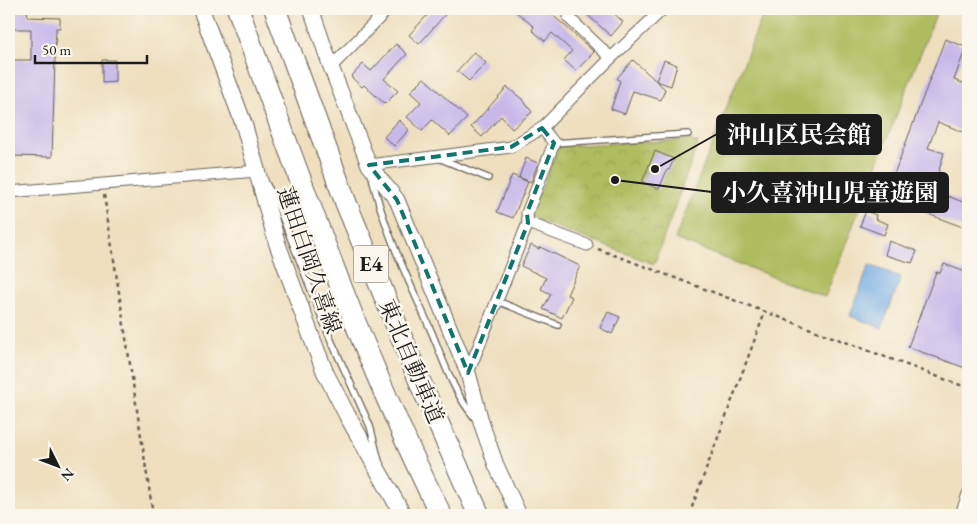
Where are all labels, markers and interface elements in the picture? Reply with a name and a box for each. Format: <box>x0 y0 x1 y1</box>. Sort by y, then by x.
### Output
scale bar <box>35 32 148 64</box>
text: 50 m <box>42 40 71 59</box>
callout: 沖山区民会館 <box>717 115 881 154</box>
text: 沖山区民会館 <box>727 119 871 150</box>
callout: 小久喜沖山児童遊園 <box>712 173 948 212</box>
text: 小久喜沖山児童遊園 <box>722 177 938 208</box>
street label: 蓮田白岡久喜線 <box>271 183 348 338</box>
road number: E4 <box>354 245 388 282</box>
street label: 東北自動車道 <box>372 295 451 428</box>
north arrow <box>32 442 82 492</box>
text: N <box>57 464 78 485</box>

